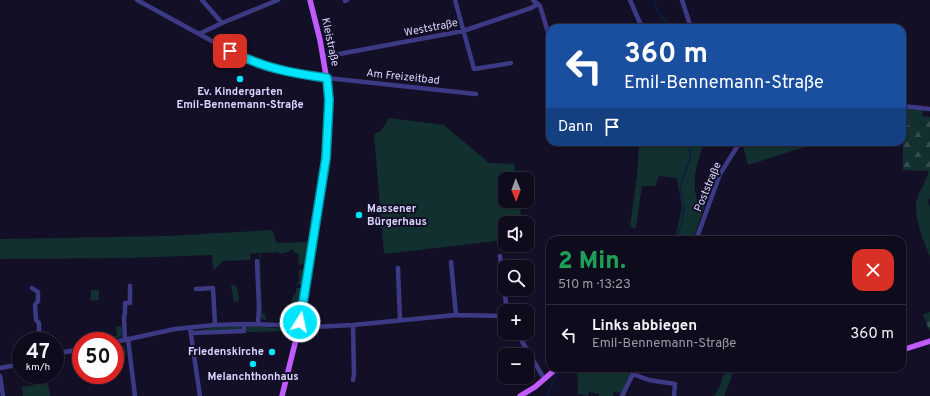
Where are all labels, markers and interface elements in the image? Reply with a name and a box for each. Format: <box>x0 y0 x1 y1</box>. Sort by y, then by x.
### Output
street label: Kleistraße <box>318 16 342 68</box>
street label: Weststraße <box>403 16 459 40</box>
pin <box>213 34 247 68</box>
text: 360 m <box>624 37 708 73</box>
icon: arrive <box>219 40 241 62</box>
icon: left <box>558 40 610 92</box>
street label: Am Freizeitbad <box>365 66 441 88</box>
text: Emil-Bennemann-Straße <box>624 72 824 95</box>
marker: Ev. Kindergarten Emil-Bennemann-Straße <box>235 74 245 84</box>
place label: Ev. Kindergarten Emil-Bennemann-Straße <box>176 85 304 112</box>
icon: arrive <box>601 116 623 138</box>
text: Dann <box>558 118 593 137</box>
street label: Poststraße <box>691 160 725 214</box>
north arrow <box>498 172 534 208</box>
map controls <box>498 172 534 384</box>
place label: Massener Bürgerhaus <box>367 202 427 229</box>
marker: Massener Bürgerhaus <box>354 210 364 220</box>
button: sound <box>498 216 534 252</box>
text: 2 Min. <box>558 247 626 277</box>
button: close <box>852 249 894 291</box>
button: search <box>498 260 534 296</box>
text: 510 m · 13:23 <box>558 277 631 293</box>
position arrow <box>279 301 321 343</box>
button: + <box>498 304 534 340</box>
text: Links abbiegen <box>592 317 697 336</box>
icon: left <box>558 324 580 346</box>
text: 360 m <box>850 325 894 344</box>
speed limit sign: 50 <box>72 332 124 384</box>
text: Emil-Bennemann-Straße <box>592 336 736 352</box>
text: 47 <box>26 340 50 366</box>
place label: Friedenskirche <box>188 345 264 359</box>
marker: Friedenskirche <box>267 347 277 357</box>
button: − <box>498 348 534 384</box>
marker: Melanchthonhaus <box>248 359 258 369</box>
text: km/h <box>26 361 50 374</box>
place label: Melanchthonhaus <box>207 370 299 384</box>

